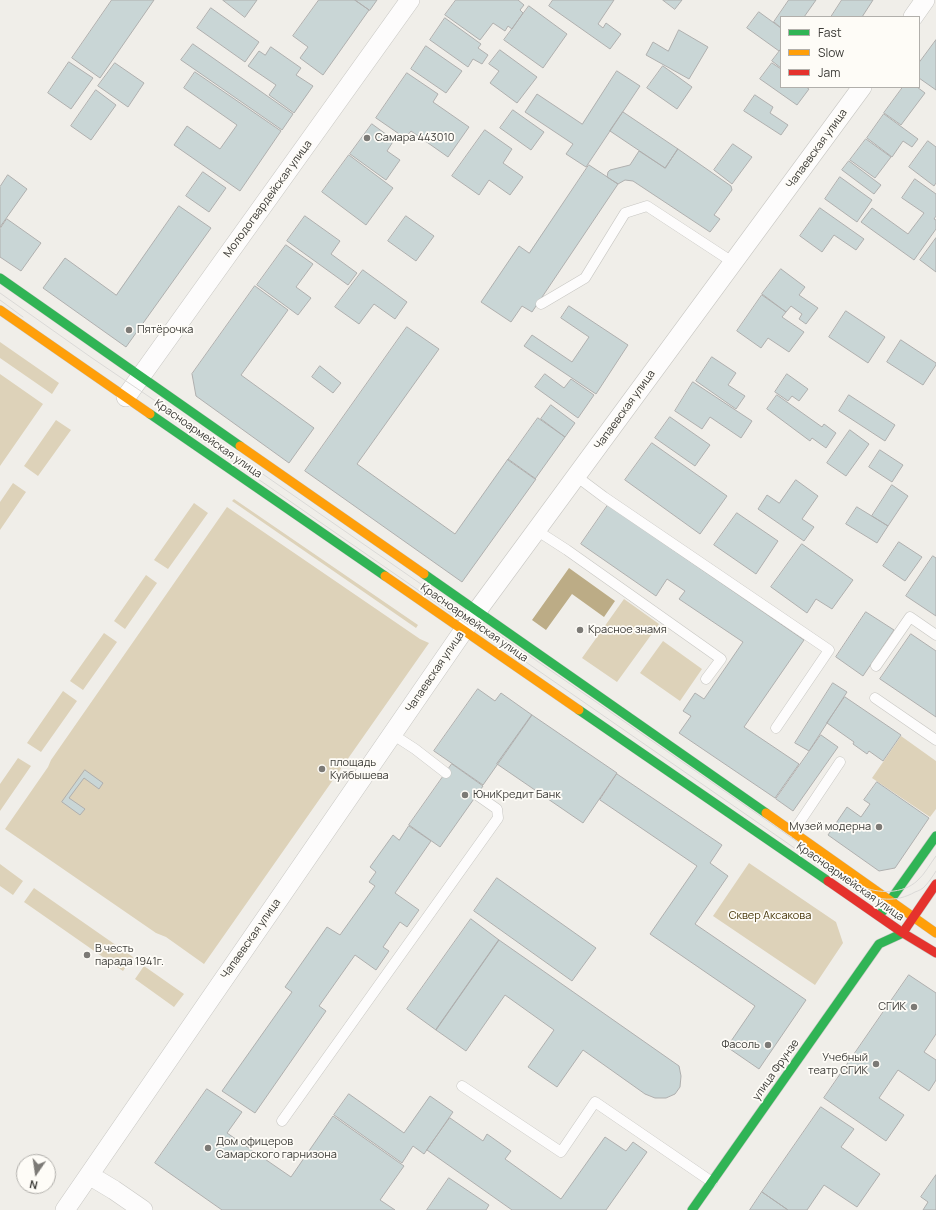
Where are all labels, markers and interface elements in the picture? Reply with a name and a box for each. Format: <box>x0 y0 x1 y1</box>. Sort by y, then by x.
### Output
legend <box>780 16 920 88</box>
text: Fast <box>818 24 842 41</box>
text: Slow <box>818 44 844 61</box>
text: Jam <box>818 64 840 81</box>
street label: Чапаевская улица <box>784 107 850 191</box>
place label: Самара 443010 <box>375 131 454 145</box>
marker: Самара 443010 <box>362 133 372 143</box>
street label: Молодогвардейская улица <box>221 138 315 260</box>
place label: Пятёрочка <box>137 323 193 337</box>
marker: Пятёрочка <box>124 325 134 335</box>
street label: Чапаевская улица <box>592 368 658 452</box>
street label: Красноармейская улица <box>152 397 264 481</box>
street label: Красноармейская улица <box>418 581 530 665</box>
place label: Красное знамя <box>588 623 667 637</box>
marker: Красное знамя <box>575 625 585 635</box>
street label: Чапаевская улица <box>403 629 467 715</box>
place label: площадь Куйбышева <box>330 756 389 782</box>
marker: площадь Куйбышева <box>317 764 327 774</box>
place label: ЮниКредит Банк <box>473 788 561 802</box>
marker: ЮниКредит Банк <box>460 790 470 800</box>
place label: Музей модерна <box>789 820 871 834</box>
marker: Музей модерна <box>874 822 884 832</box>
street label: Красноармейская улица <box>794 840 906 924</box>
street label: Чапаевская улица <box>218 896 284 982</box>
park label: Сквер Аксакова <box>729 909 811 923</box>
place label: В честь парада 1941г. <box>95 942 164 968</box>
marker: В честь парада 1941г. <box>82 950 92 960</box>
place label: СГИК <box>878 1000 906 1014</box>
marker: СГИК <box>909 1002 919 1012</box>
street label: улица Фрунзе <box>750 1037 802 1103</box>
place label: Фасоль <box>721 1038 760 1052</box>
marker: Фасоль <box>763 1040 773 1050</box>
place label: Учебный театр СГИК <box>808 1051 868 1077</box>
marker: Учебный театр СГИК <box>871 1059 881 1069</box>
place label: Дом офицеров Самарского гарнизона <box>216 1135 337 1161</box>
marker: Дом офицеров Самарского гарнизона <box>203 1143 213 1153</box>
north arrow <box>16 1154 56 1194</box>
text: N <box>28 1177 39 1193</box>

